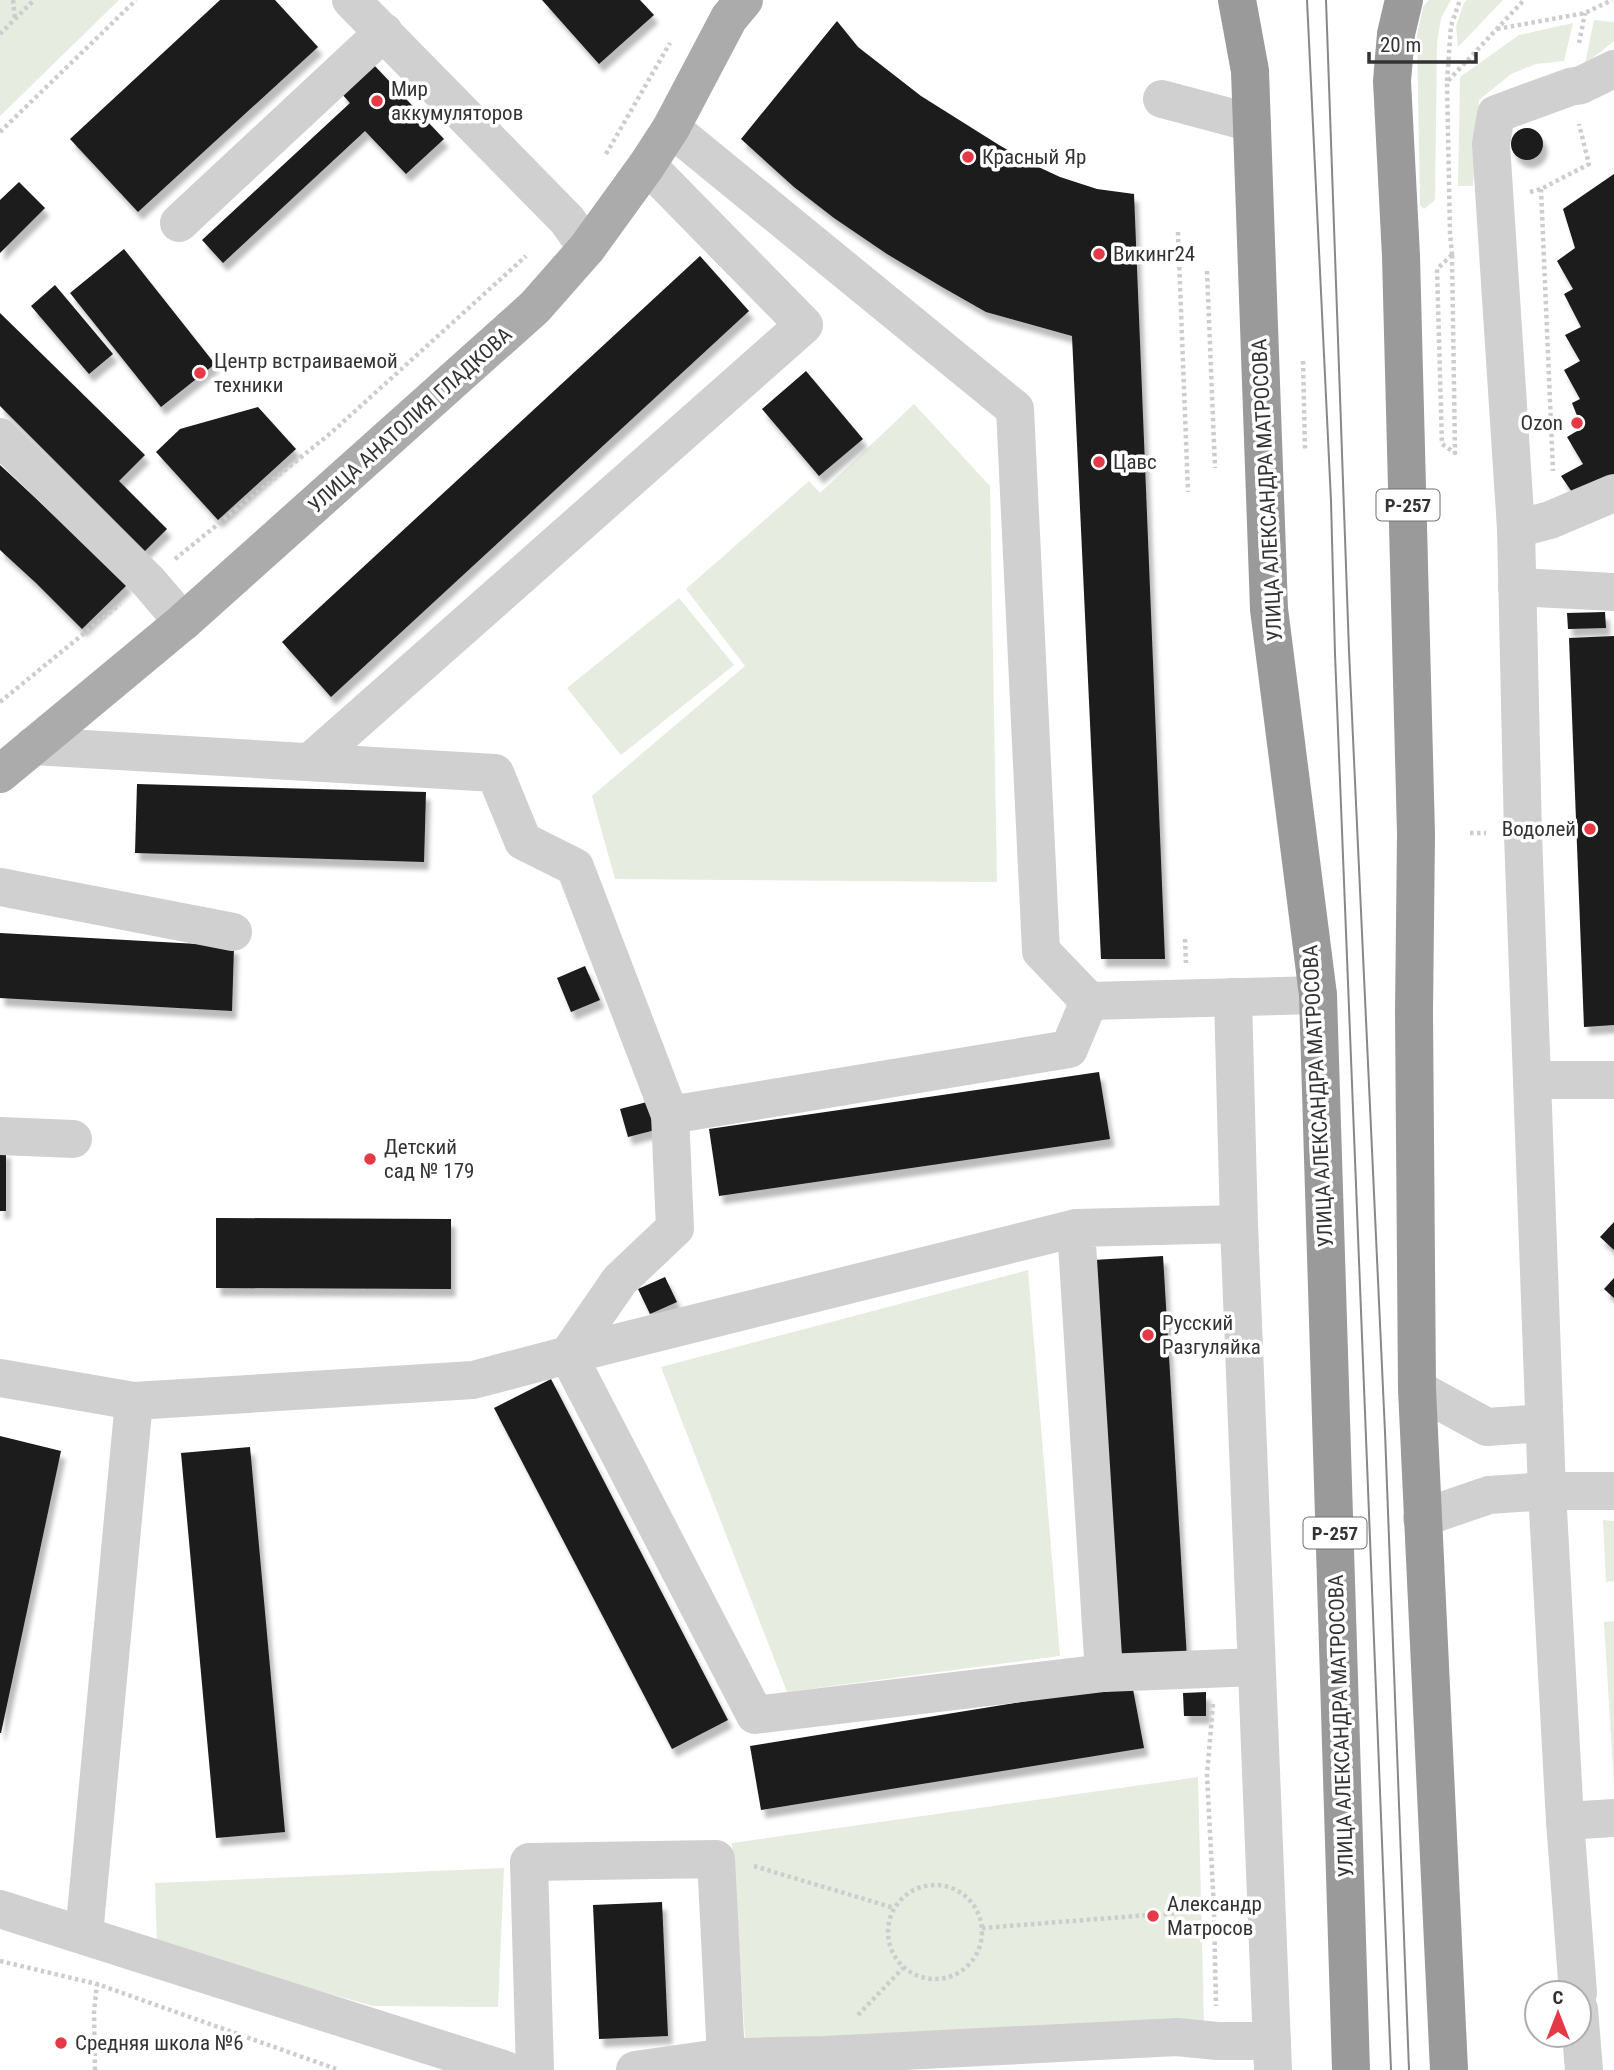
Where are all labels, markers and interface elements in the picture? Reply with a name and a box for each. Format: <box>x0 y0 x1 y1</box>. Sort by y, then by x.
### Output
scale bar <box>1369 21 1476 65</box>
text: 20 m <box>1380 33 1421 57</box>
place label: Мир аккумуляторов <box>391 77 523 125</box>
marker: Мир аккумуляторов <box>369 93 385 109</box>
place label: Красный Яр <box>982 145 1086 169</box>
marker: Красный Яр <box>960 149 976 165</box>
place label: Викинг24 <box>1113 242 1195 266</box>
marker: Викинг24 <box>1091 246 1107 262</box>
street label: УЛИЦА АНАТОЛИЯ ГЛАДКОВА <box>303 322 517 518</box>
street label: УЛИЦА АЛЕКСАНДРА МАТРОСОВА <box>1247 338 1287 642</box>
place label: Центр встраиваемой техники <box>214 349 398 397</box>
marker: Центр встраиваемой техники <box>192 365 208 381</box>
place label: Ozon <box>1521 411 1563 435</box>
marker: Ozon <box>1569 415 1585 431</box>
place label: Цавс <box>1113 450 1157 474</box>
marker: Цавс <box>1091 454 1107 470</box>
road number: Р-257 <box>1376 490 1440 520</box>
place label: Водолей <box>1502 817 1576 841</box>
marker: Водолей <box>1582 821 1598 837</box>
street label: УЛИЦА АЛЕКСАНДРА МАТРОСОВА <box>1298 944 1338 1248</box>
place label: Детский сад № 179 <box>384 1135 474 1183</box>
marker: Детский сад № 179 <box>362 1151 378 1167</box>
place label: Русский Разгуляйка <box>1162 1311 1261 1359</box>
marker: Русский Разгуляйка <box>1140 1327 1156 1343</box>
road number: Р-257 <box>1304 1518 1366 1548</box>
street label: УЛИЦА АЛЕКСАНДРА МАТРОСОВА <box>1324 1574 1358 1878</box>
place label: Александр Матросов <box>1167 1892 1262 1940</box>
marker: Александр Матросов <box>1145 1908 1161 1924</box>
north arrow <box>1523 1979 1593 2049</box>
text: С <box>1553 1986 1564 2009</box>
place label: Средняя школа №6 <box>75 2031 244 2055</box>
marker: Средняя школа №6 <box>53 2035 69 2051</box>

